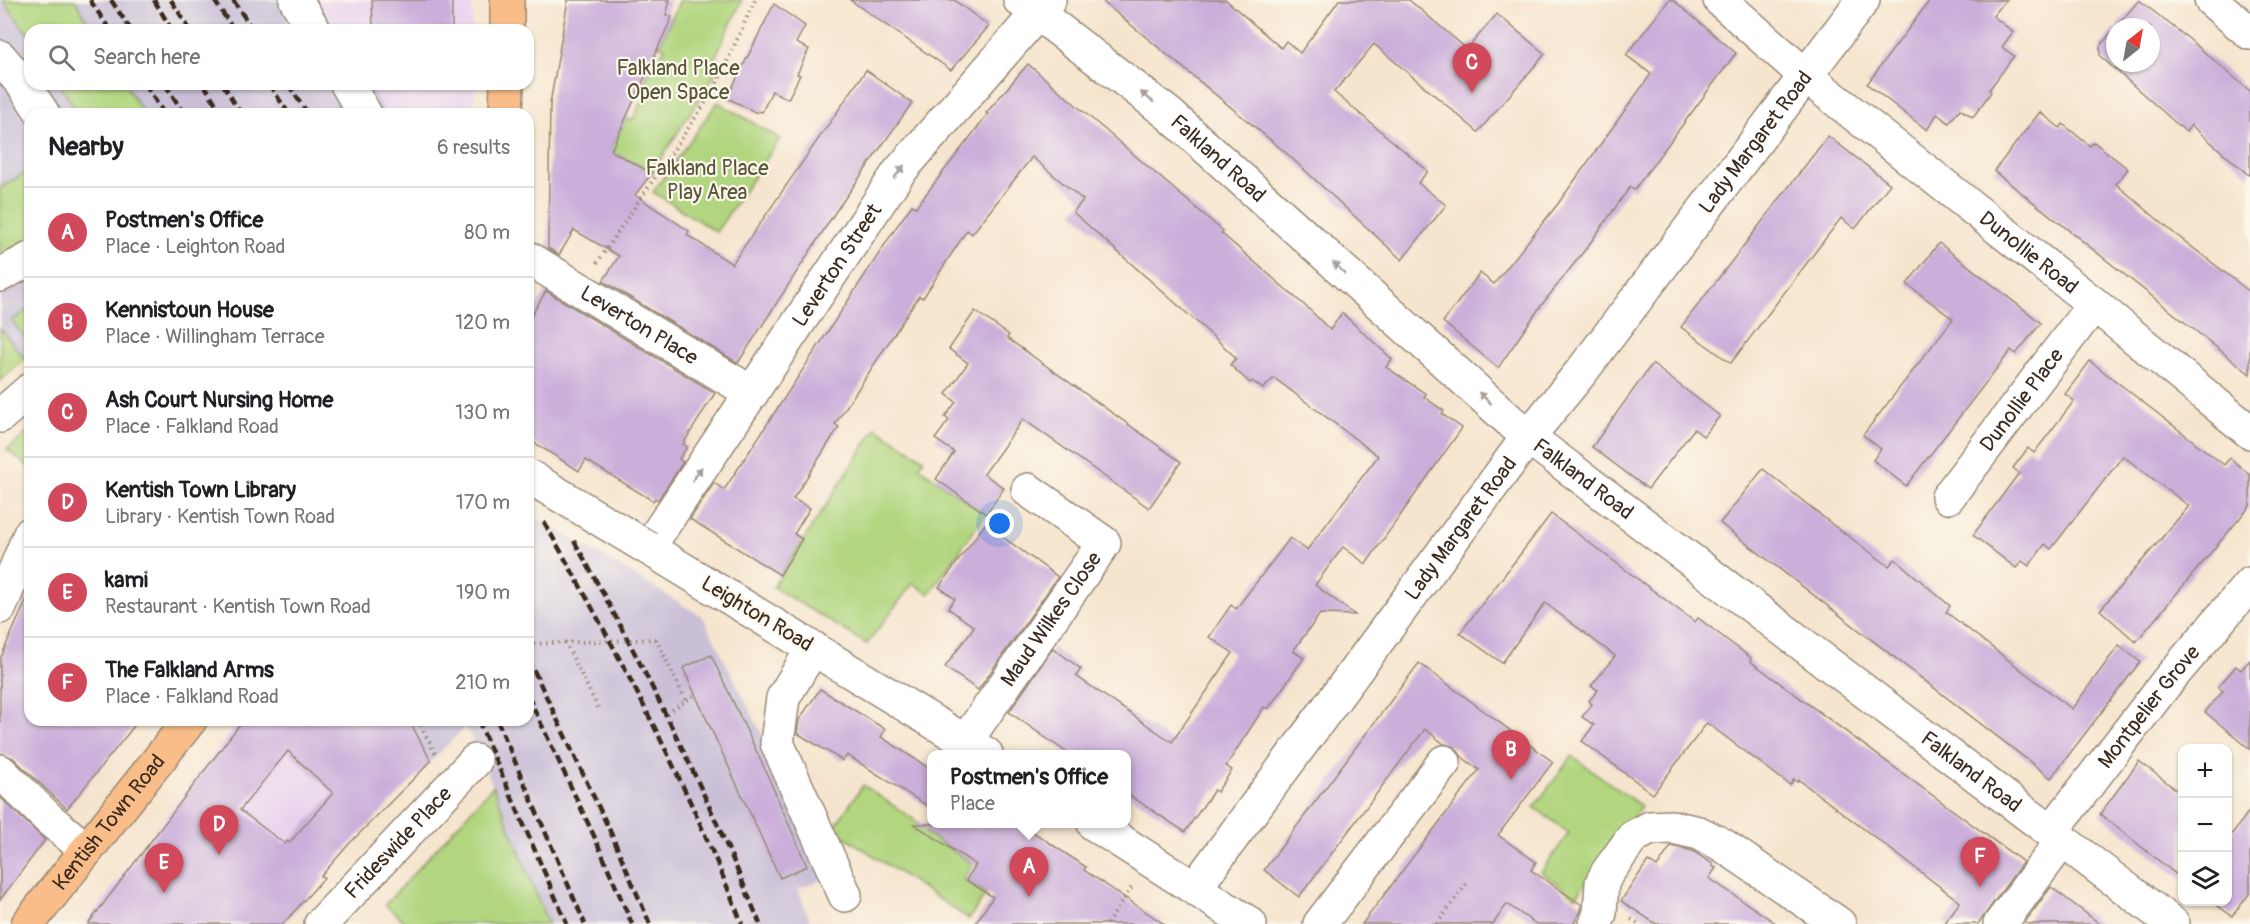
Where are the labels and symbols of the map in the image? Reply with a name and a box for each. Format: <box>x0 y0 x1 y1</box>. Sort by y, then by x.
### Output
north arrow <box>2106 18 2160 72</box>
pin: C <box>1452 44 1492 93</box>
park label: Falkland Place Open Space <box>616 55 740 106</box>
street label: Lady Margaret Road <box>1693 65 1818 219</box>
one-way arrow <box>1139 91 1154 103</box>
street label: Falkland Road <box>1165 108 1272 208</box>
park label: Falkland Place Play Area <box>645 155 769 206</box>
one-way arrow <box>893 165 905 180</box>
street label: Leverton Street <box>786 198 888 332</box>
street label: Dunollie Road <box>1974 205 2084 300</box>
one-way arrow <box>1332 261 1347 275</box>
street label: Leverton Place <box>575 279 704 371</box>
street label: Dunollie Place <box>1974 342 2070 457</box>
one-way arrow <box>1477 391 1492 405</box>
street label: Falkland Road <box>1528 432 1639 526</box>
street label: Lady Margaret Road <box>1399 451 1522 606</box>
one-way arrow <box>692 466 703 482</box>
your location <box>985 509 1014 538</box>
street label: Maud Wilkes Close <box>994 546 1108 692</box>
street label: Leighton Road <box>696 570 818 658</box>
street label: Montpelier Grove <box>2092 639 2206 774</box>
street label: Falkland Road <box>1916 725 2027 818</box>
pin: B <box>1492 730 1530 780</box>
street label: Kentish Town Road <box>47 749 171 896</box>
street label: Frideswide Place <box>338 780 458 905</box>
pin: D <box>200 806 238 855</box>
pin: F <box>1960 838 2000 887</box>
pin: E <box>144 844 184 893</box>
pin: A <box>1010 848 1048 897</box>

